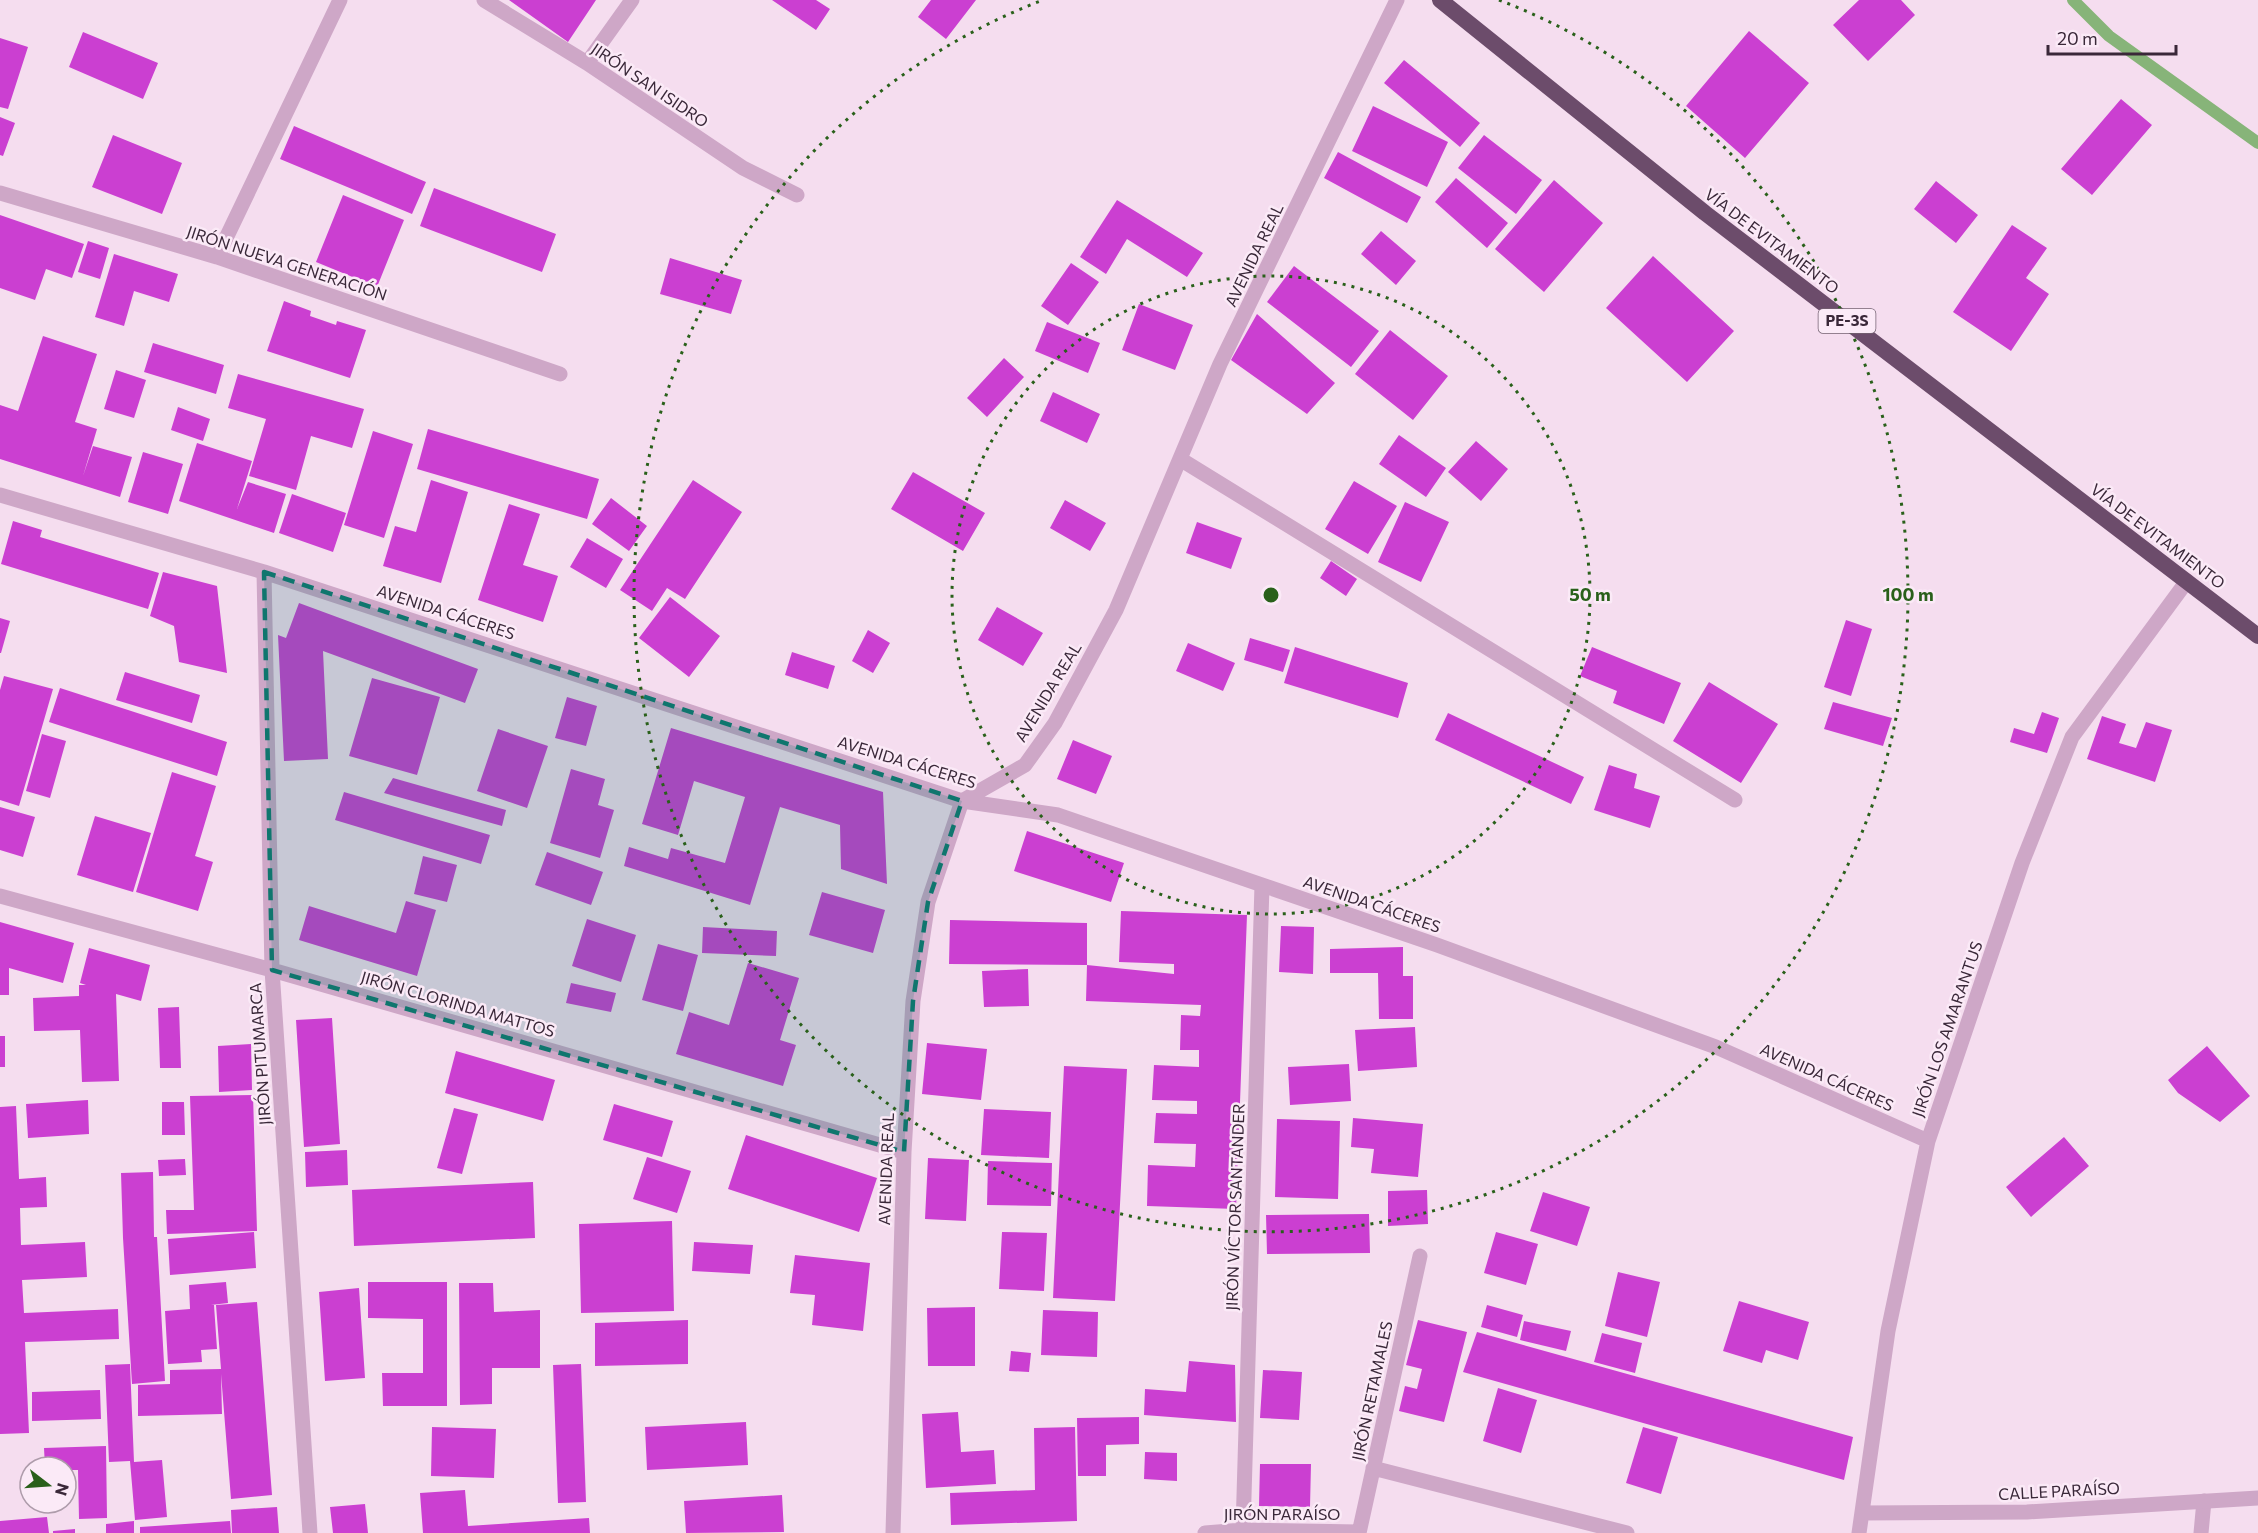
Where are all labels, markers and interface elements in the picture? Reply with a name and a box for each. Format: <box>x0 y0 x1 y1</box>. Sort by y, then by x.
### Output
scale bar <box>2048 18 2176 56</box>
text: 20 m <box>2057 27 2098 49</box>
street label: JIRÓN SAN ISIDRO <box>588 38 712 131</box>
street label: VÍA DE EVITAMIENTO <box>1702 184 1843 297</box>
street label: AVENIDA REAL <box>1220 200 1287 310</box>
street label: JIRÓN NUEVA GENERACIÓN <box>185 221 390 304</box>
road number: PE-3S <box>1818 309 1876 333</box>
street label: VÍA DE EVITAMIENTO <box>2088 479 2229 592</box>
street label: AVENIDA CÁCERES <box>375 580 518 643</box>
text: 50 m <box>1569 583 1611 605</box>
text: 100 m <box>1882 583 1934 605</box>
centre of rings <box>1261 585 1281 605</box>
street label: AVENIDA REAL <box>1010 639 1085 745</box>
street label: AVENIDA CÁCERES <box>836 731 979 792</box>
street label: AVENIDA CÁCERES <box>1301 871 1443 936</box>
street label: JIRÓN LOS AMARANTUS <box>1907 938 1986 1119</box>
street label: JIRÓN CLORINDA MATTOS <box>359 967 557 1040</box>
street label: JIRÓN PITUMARCA <box>245 982 274 1126</box>
street label: AVENIDA CÁCERES <box>1758 1039 1897 1114</box>
street label: JIRÓN VÍCTOR SANTANDER <box>1221 1103 1248 1311</box>
street label: AVENIDA REAL <box>874 1112 897 1226</box>
street label: JIRÓN RETAMALES <box>1347 1319 1396 1462</box>
north arrow <box>18 1455 78 1515</box>
street label: CALLE PARAÍSO <box>1998 1478 2120 1503</box>
text: N <box>52 1481 74 1498</box>
street label: JIRÓN PARAÍSO <box>1224 1504 1340 1523</box>

